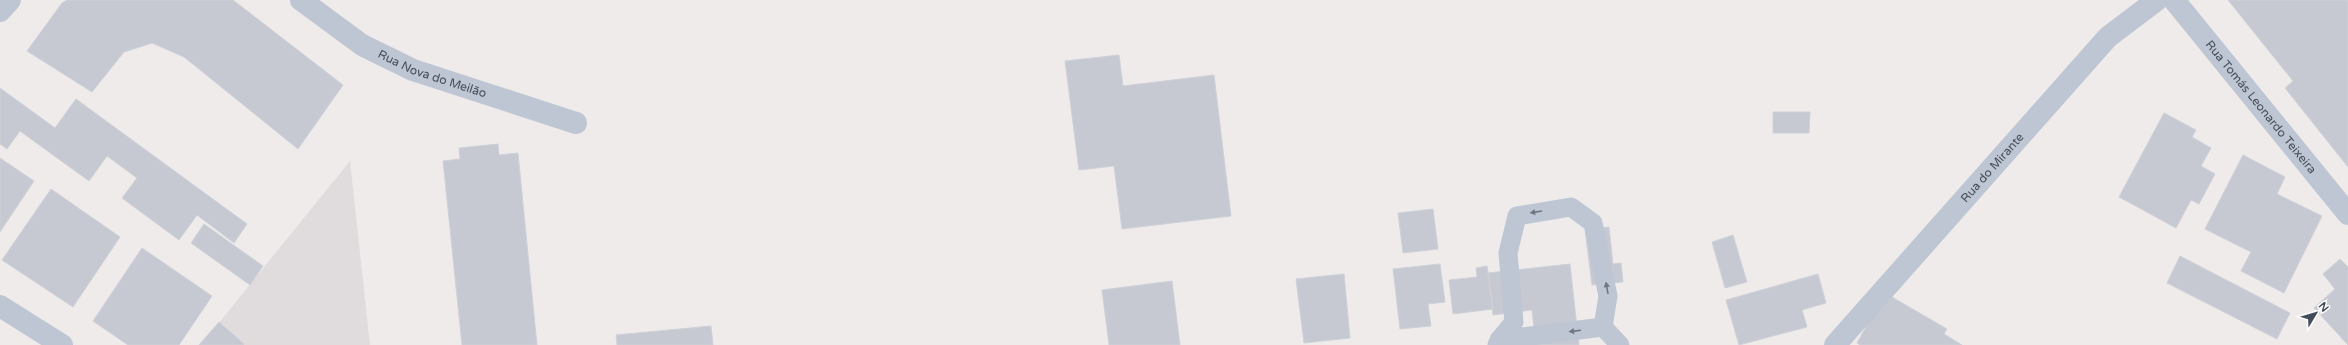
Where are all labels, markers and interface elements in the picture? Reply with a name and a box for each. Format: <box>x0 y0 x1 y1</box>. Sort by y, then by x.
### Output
street label: Rua Tomás Leonardo Teixeira <box>2203 38 2319 177</box>
street label: Rua Nova do Meilão <box>376 47 488 100</box>
street label: Rua do Mirante <box>1958 130 2027 205</box>
one-way arrow <box>1530 210 1542 216</box>
one-way arrow <box>1603 282 1609 295</box>
north arrow <box>2296 293 2336 333</box>
text: N <box>2316 300 2331 315</box>
one-way arrow <box>1569 328 1581 334</box>

